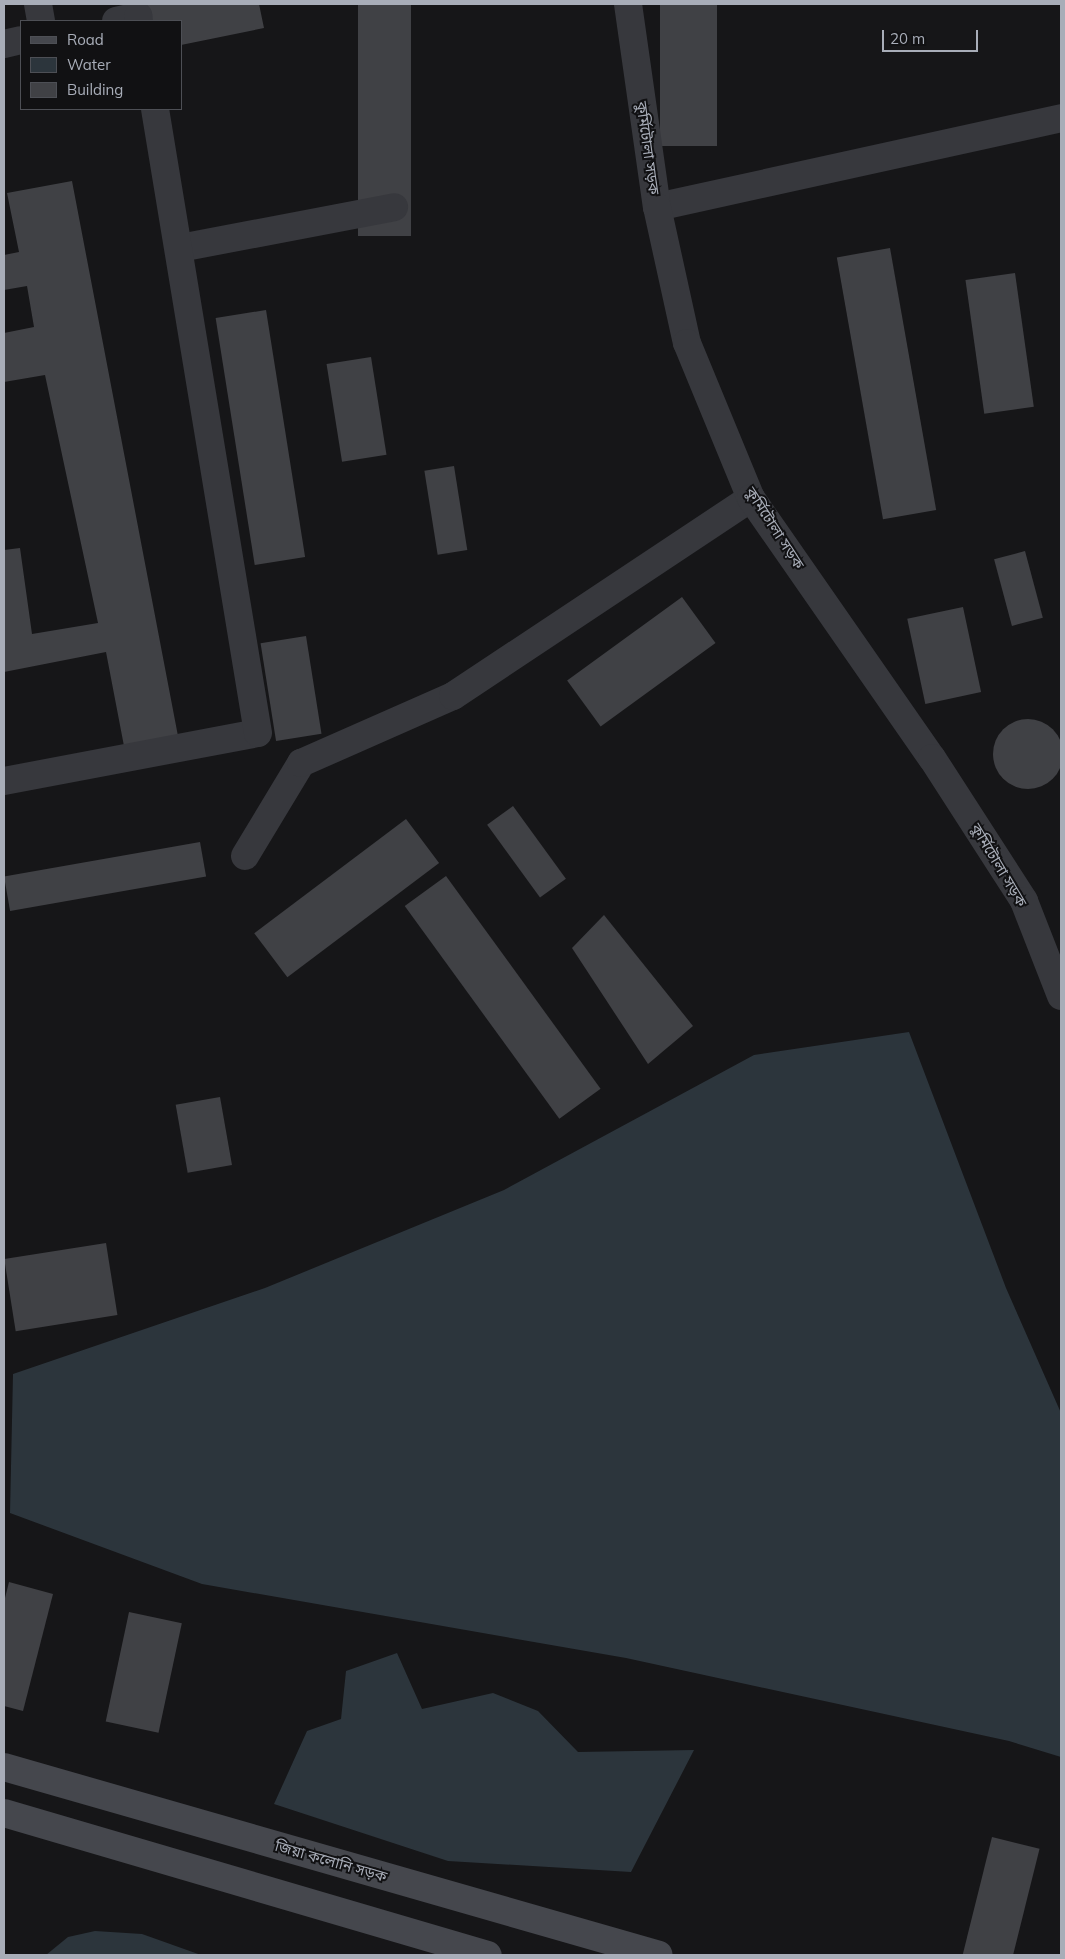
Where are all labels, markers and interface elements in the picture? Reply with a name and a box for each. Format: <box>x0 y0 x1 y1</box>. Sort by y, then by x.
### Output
legend <box>20 20 182 110</box>
scale bar <box>885 20 981 52</box>
text: 20 m <box>890 29 925 48</box>
text: Road <box>67 30 104 49</box>
text: Water <box>67 55 111 74</box>
text: Building <box>67 80 123 99</box>
street label: কুর্মিটোলা সড়ক <box>633 100 663 196</box>
street label: কুর্মিটোলা সড়ক <box>742 484 808 572</box>
street label: কুর্মিটোলা সড়ক <box>967 820 1031 910</box>
street label: জিয়া কলোনি সড়ক <box>273 1836 389 1886</box>

